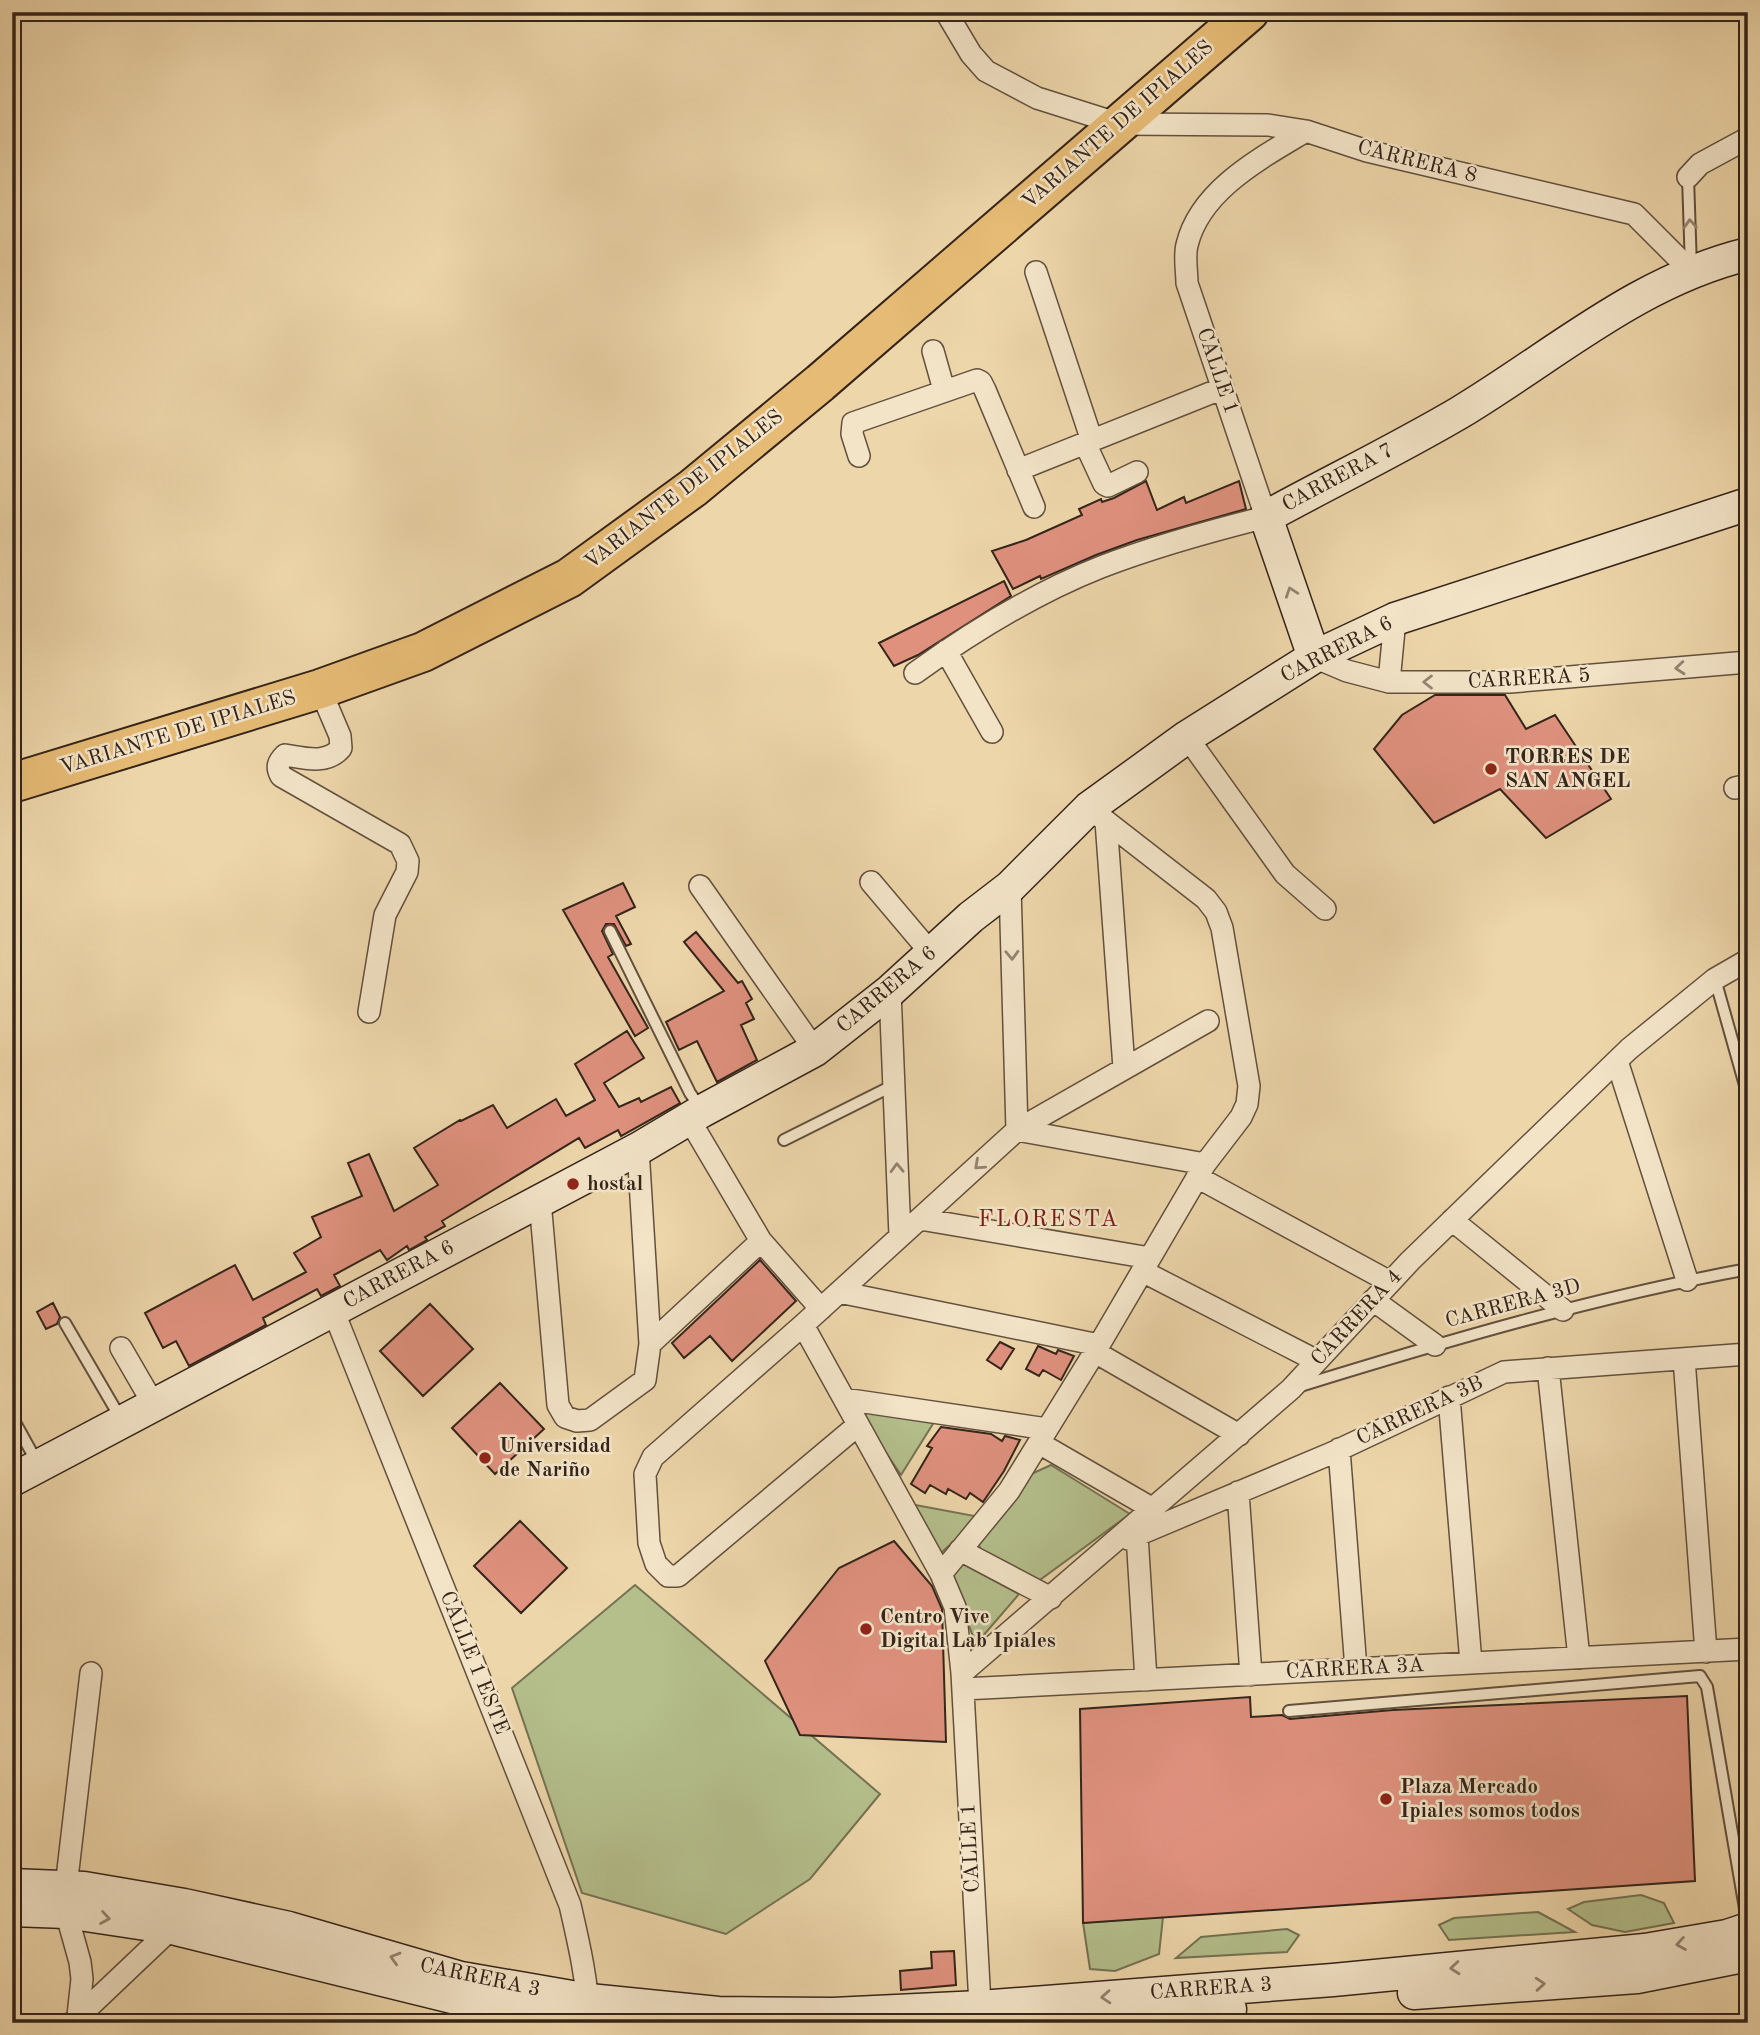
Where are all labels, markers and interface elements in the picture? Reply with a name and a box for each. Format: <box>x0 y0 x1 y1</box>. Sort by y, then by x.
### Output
street label: VARIANTE DE IPIALES <box>1019 37 1217 213</box>
street label: CARRERA 8 <box>1355 137 1479 187</box>
one-way arrow <box>1683 218 1698 229</box>
street label: CALLE 1 <box>1192 325 1242 417</box>
street label: VARIANTE DE IPIALES <box>581 406 787 574</box>
street label: CARRERA 7 <box>1279 440 1397 516</box>
one-way arrow <box>1285 587 1299 599</box>
street label: CARRERA 6 <box>1278 613 1396 687</box>
one-way arrow <box>1674 660 1685 675</box>
street label: CARRERA 5 <box>1467 665 1591 693</box>
one-way arrow <box>1423 674 1433 690</box>
street label: VARIANTE DE IPIALES <box>58 687 298 779</box>
place label: TORRES DE SAN ANGEL <box>1505 747 1630 792</box>
marker: TORRES DE SAN ANGEL <box>1483 761 1499 777</box>
street label: CARRERA 6 <box>833 943 941 1037</box>
one-way arrow <box>1004 950 1020 960</box>
one-way arrow <box>974 1157 987 1169</box>
one-way arrow <box>890 1162 905 1173</box>
place label: hostal <box>587 1174 643 1195</box>
marker: hostal <box>565 1176 581 1192</box>
district label: FLORESTA <box>978 1208 1120 1231</box>
street label: CARRERA 6 <box>340 1237 458 1313</box>
street label: CARRERA 4 <box>1307 1266 1407 1370</box>
street label: CARRERA 3D <box>1443 1276 1583 1332</box>
street label: CARRERA 3B <box>1353 1372 1487 1450</box>
place label: Universidad de Nariño <box>499 1436 611 1481</box>
marker: Universidad de Nariño <box>477 1450 493 1466</box>
street label: CALLE 1 ESTE <box>436 1588 512 1738</box>
place label: Centro Vive Digital Lab Ipiales <box>880 1607 1056 1652</box>
marker: Centro Vive Digital Lab Ipiales <box>858 1621 874 1637</box>
street label: CARRERA 3A <box>1285 1655 1425 1683</box>
place label: Plaza Mercado Ipiales somos todos <box>1400 1777 1580 1822</box>
marker: Plaza Mercado Ipiales somos todos <box>1378 1791 1394 1807</box>
street label: CALLE 1 <box>958 1803 984 1893</box>
one-way arrow <box>99 1910 110 1925</box>
one-way arrow <box>1675 1936 1687 1951</box>
one-way arrow <box>389 1952 401 1967</box>
street label: CARRERA 3 <box>418 1955 542 2001</box>
one-way arrow <box>1449 1960 1460 1975</box>
street label: CARRERA 3 <box>1149 1974 1273 2004</box>
one-way arrow <box>1535 1977 1546 1992</box>
one-way arrow <box>1101 1989 1112 2004</box>

